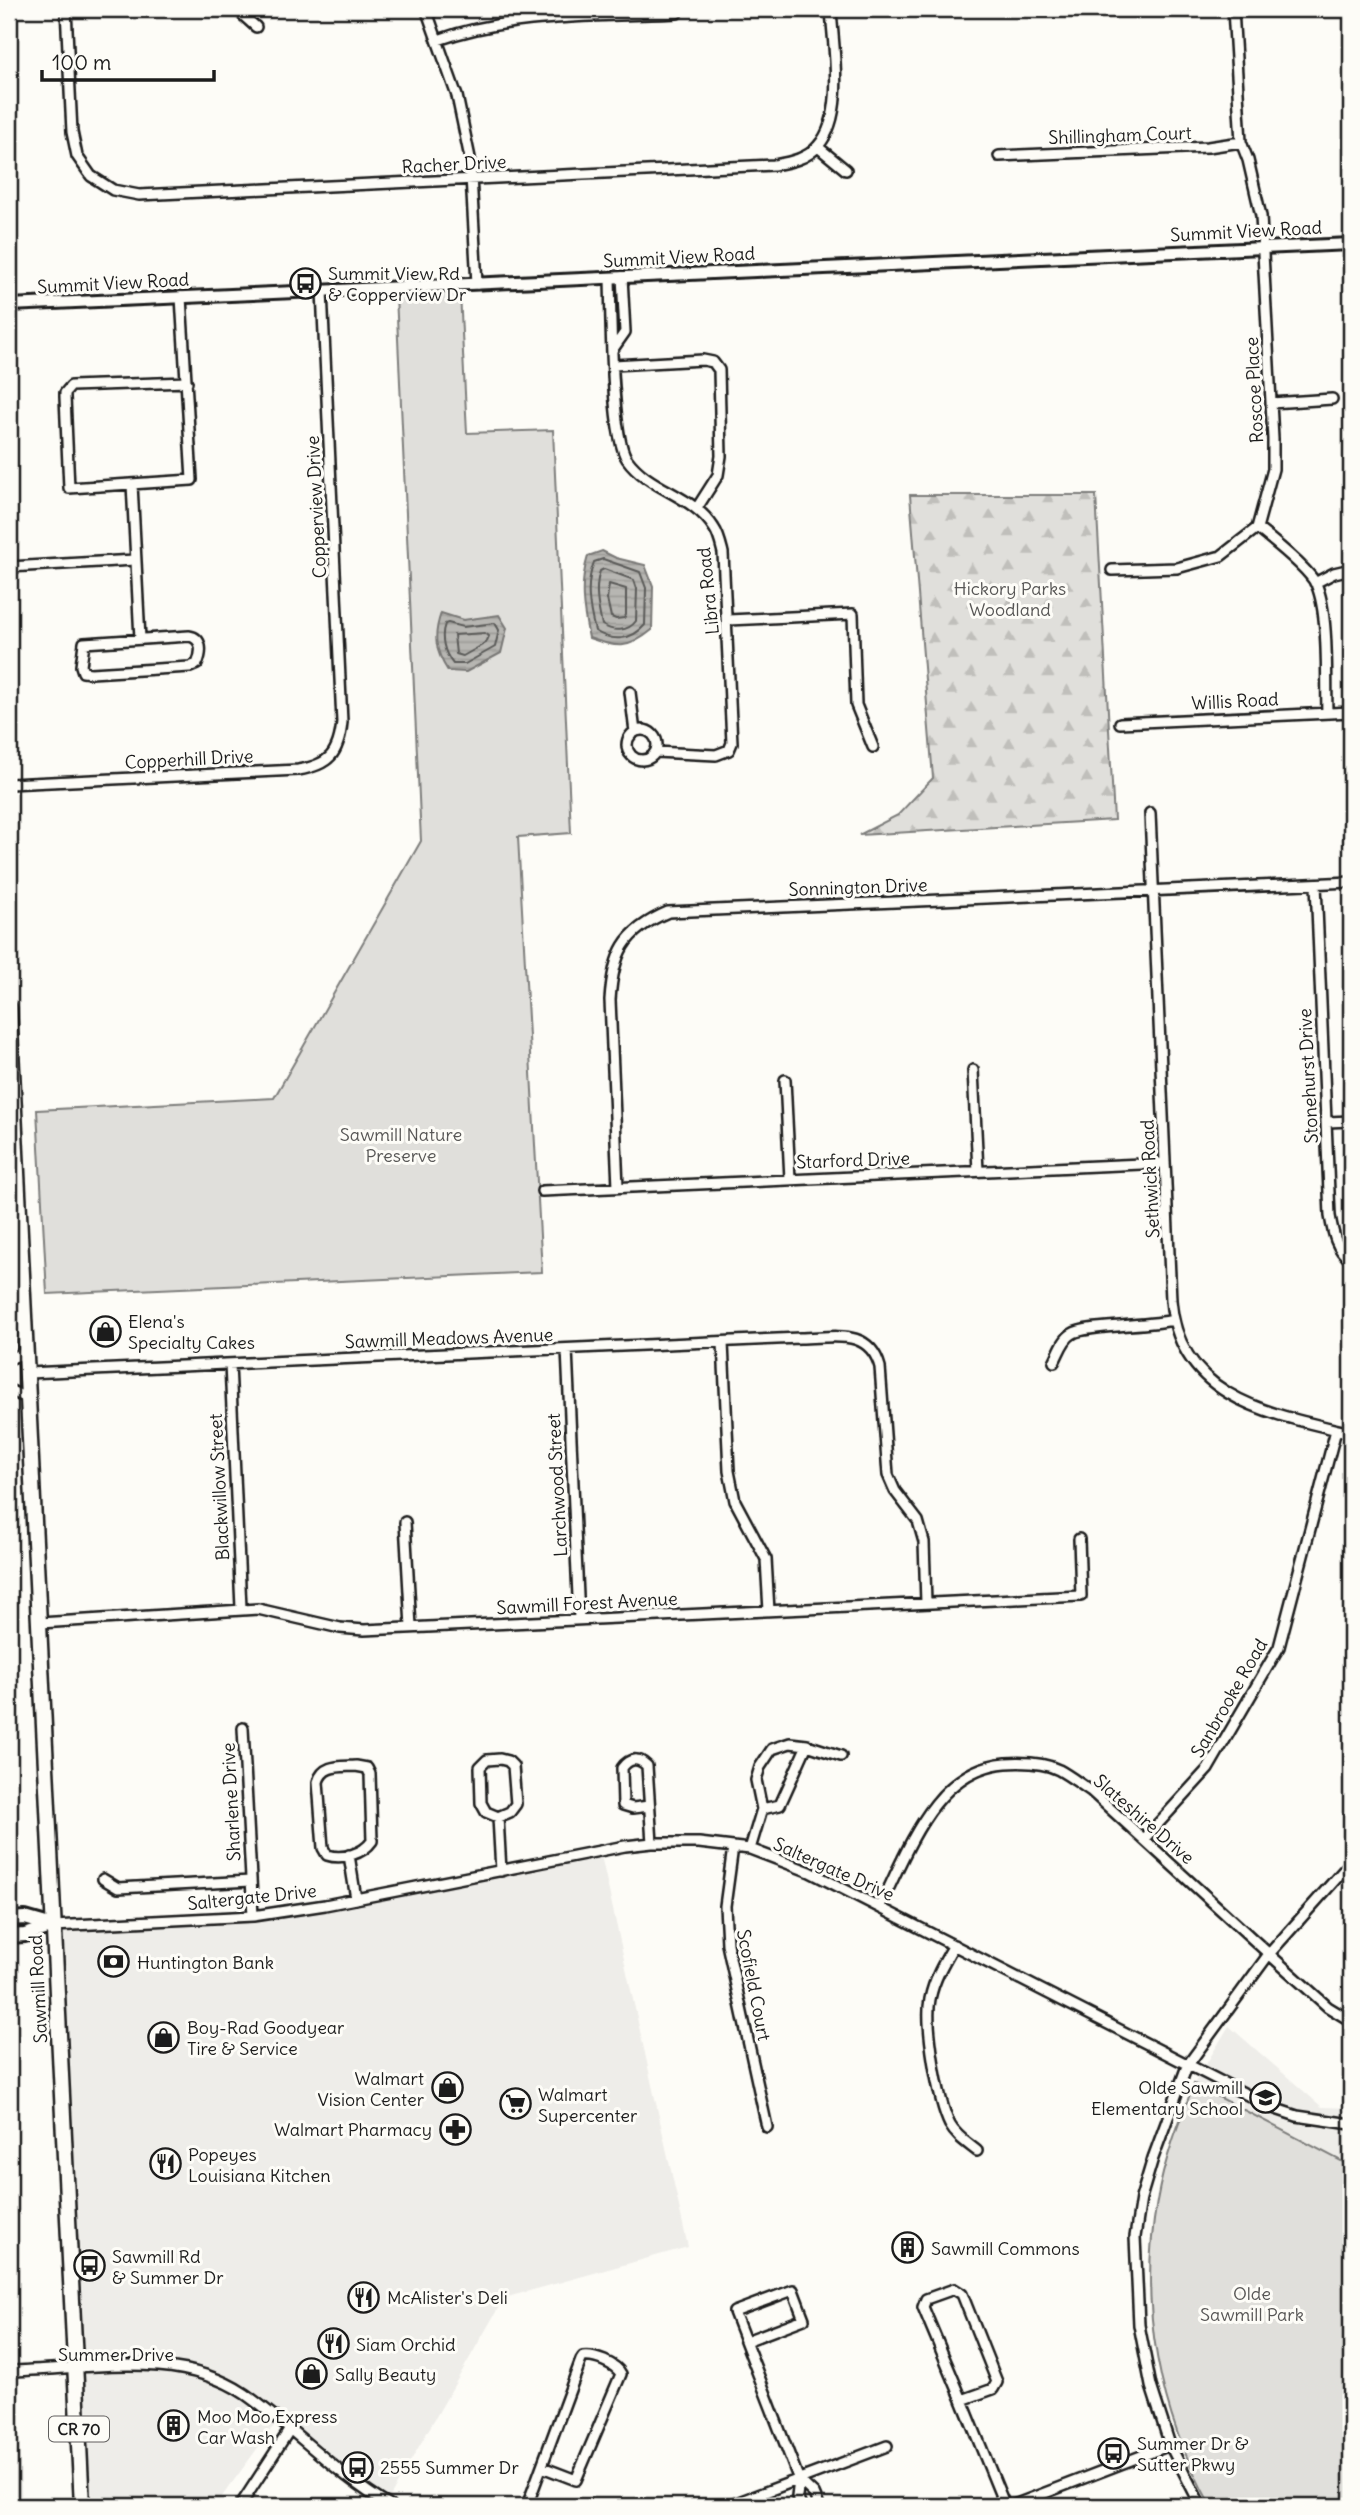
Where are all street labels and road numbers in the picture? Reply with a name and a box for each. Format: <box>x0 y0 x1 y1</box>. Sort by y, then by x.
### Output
street label: Shillingham Court <box>1048 121 1192 149</box>
street label: Racher Drive <box>401 150 507 178</box>
street label: Summit View Road <box>1169 216 1323 246</box>
street label: Summit View Road <box>602 242 756 272</box>
street label: Summit View Road <box>36 268 190 298</box>
street label: Roscoe Place <box>1240 336 1268 444</box>
street label: Copperview Drive <box>301 435 331 579</box>
street label: Libra Road <box>692 546 724 636</box>
street label: Willis Road <box>1191 687 1280 715</box>
street label: Copperhill Drive <box>124 744 254 774</box>
street label: Sonnington Drive <box>788 873 928 901</box>
street label: Stonehurst Drive <box>1293 1008 1323 1144</box>
street label: Sethwick Road <box>1135 1119 1165 1239</box>
street label: Starford Drive <box>796 1147 910 1173</box>
street label: Sawmill Meadows Avenue <box>344 1323 554 1353</box>
street label: Blackwillow Street <box>204 1413 234 1561</box>
street label: Larchwood Street <box>542 1413 572 1557</box>
street label: Sawmill Forest Avenue <box>496 1587 678 1619</box>
street label: Sanbrooke Road <box>1186 1634 1272 1761</box>
street label: Sharlene Drive <box>216 1742 246 1862</box>
street label: Slateshire Drive <box>1089 1769 1199 1869</box>
street label: Saltergate Drive <box>770 1832 898 1906</box>
street label: Saltergate Drive <box>186 1879 318 1915</box>
street label: Scofield Court <box>732 1927 776 2043</box>
street label: Sawmill Road <box>24 1934 52 2044</box>
street label: Summer Drive <box>58 2343 174 2366</box>
road number: CR 70 <box>49 2416 109 2442</box>

